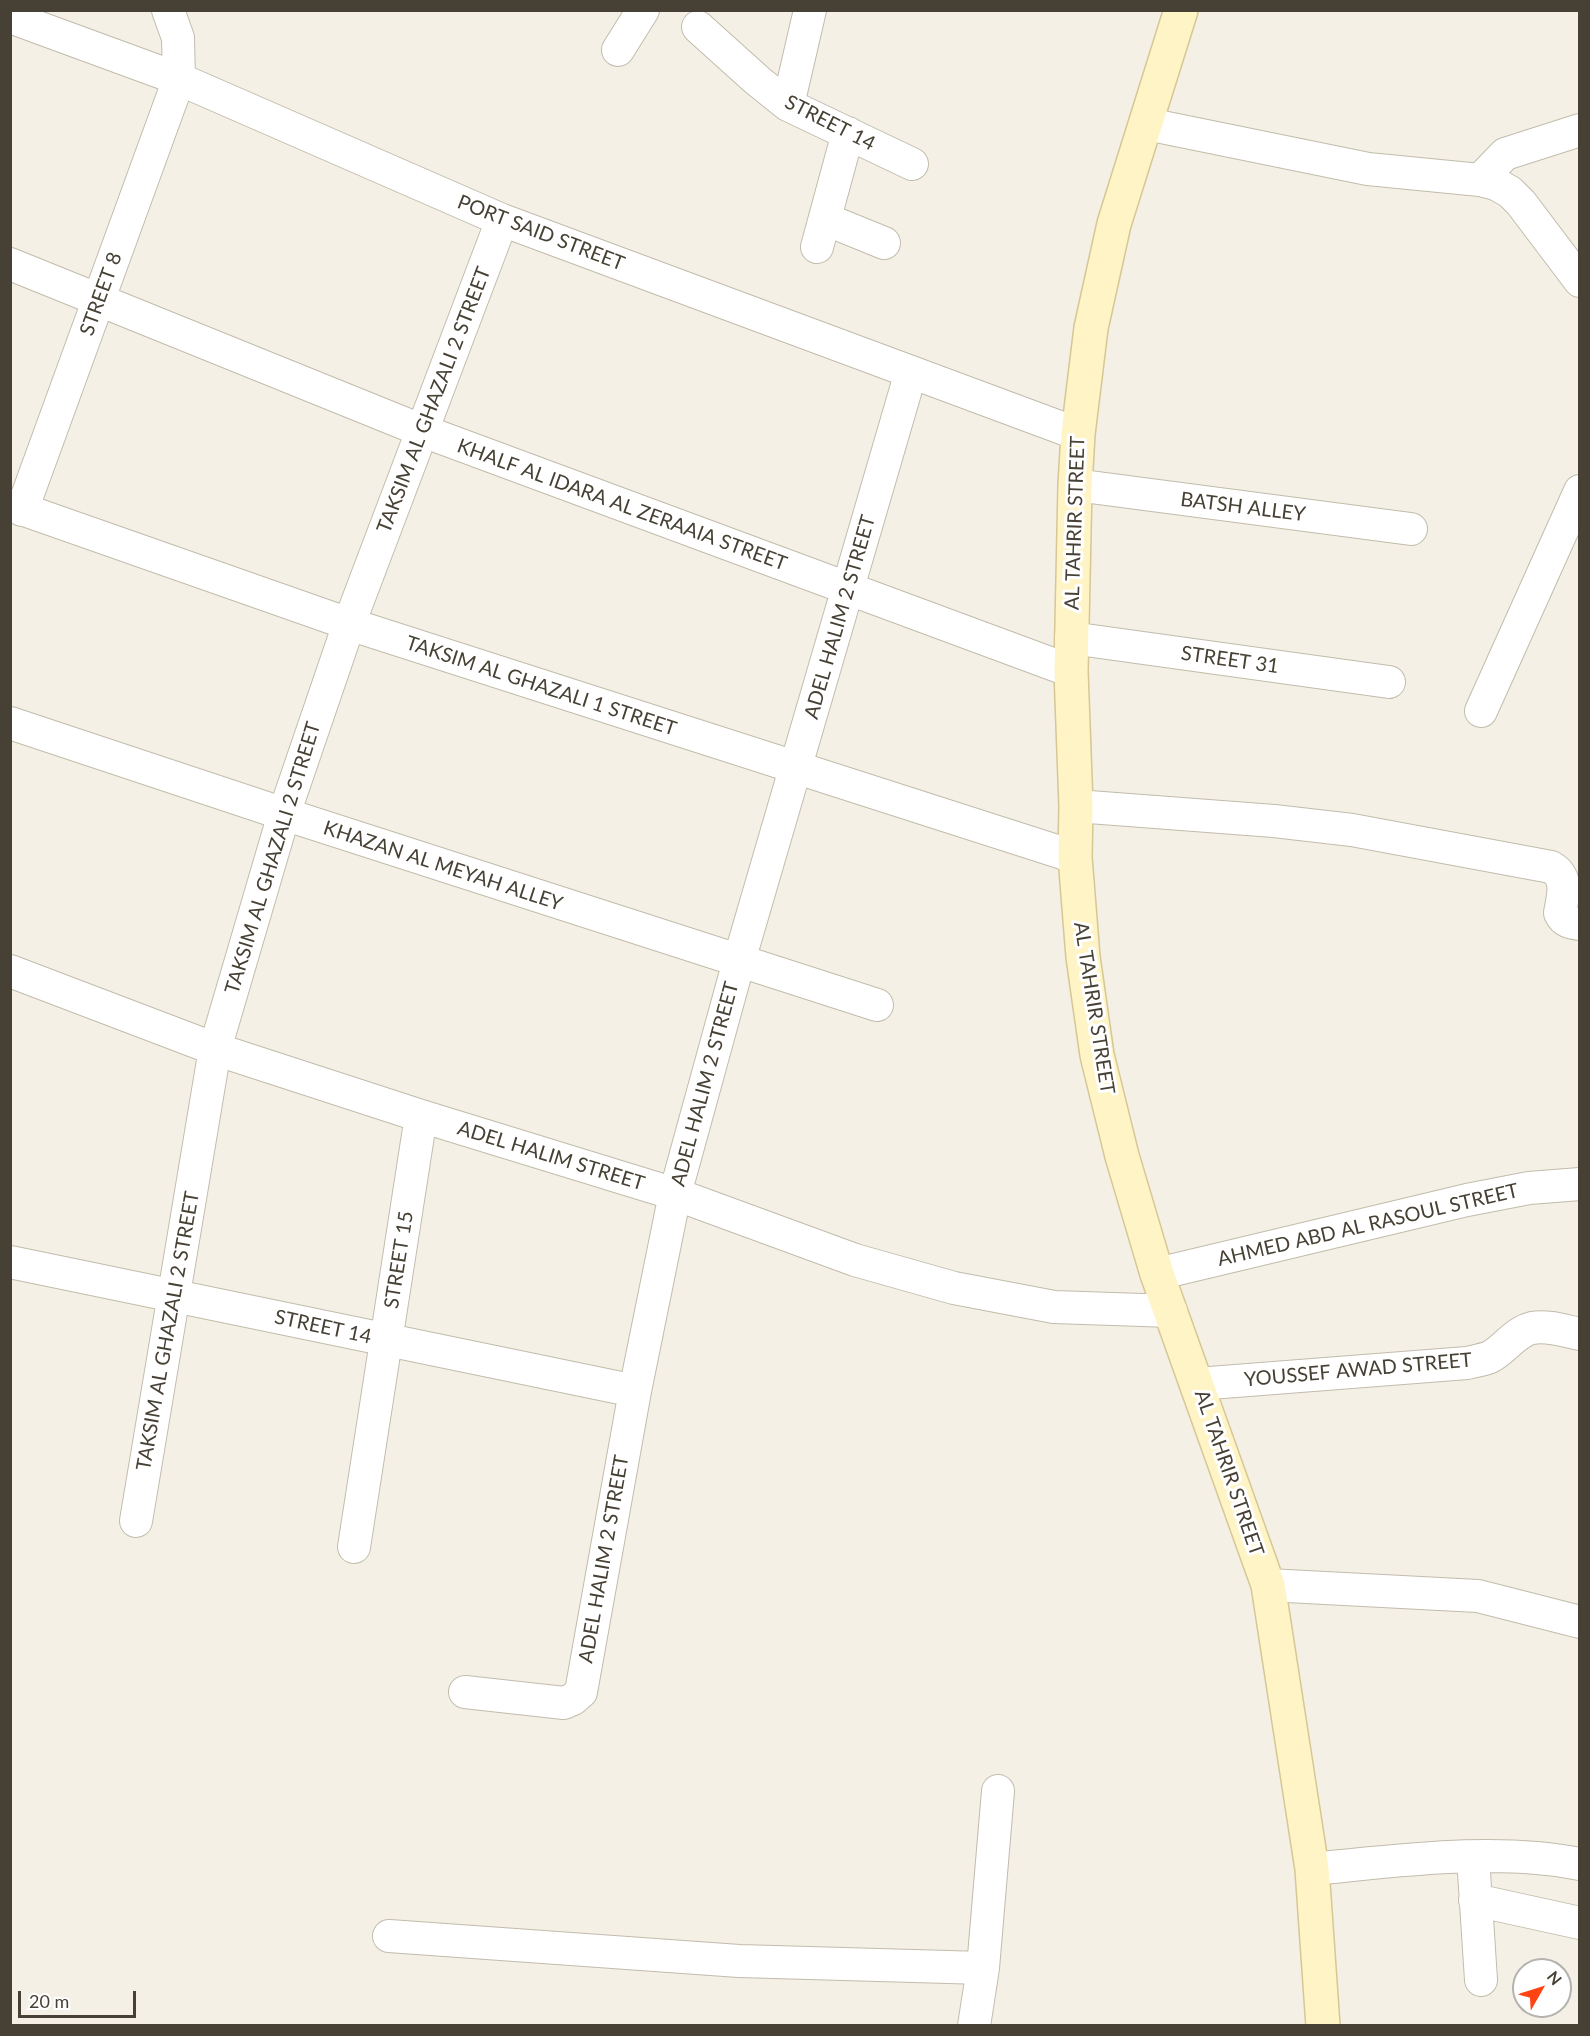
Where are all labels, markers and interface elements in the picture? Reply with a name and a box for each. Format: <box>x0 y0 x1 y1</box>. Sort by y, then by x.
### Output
street label: STREET 14 <box>781 90 879 156</box>
street label: PORT SAID STREET <box>454 190 628 276</box>
street label: STREET 8 <box>75 249 127 339</box>
street label: TAKSIM AL GHAZALI 2 STREET <box>372 264 496 536</box>
street label: KHALF AL IDARA AL ZERAAIA STREET <box>454 434 790 576</box>
street label: AL TAHRIR STREET <box>1060 436 1090 610</box>
street label: BATSH ALLEY <box>1179 487 1307 527</box>
street label: ADEL HALIM 2 STREET <box>799 512 881 722</box>
street label: TAKSIM AL GHAZALI 1 STREET <box>403 631 679 741</box>
street label: STREET 31 <box>1180 641 1280 679</box>
street label: TAKSIM AL GHAZALI 2 STREET <box>220 719 326 997</box>
street label: KHAZAN AL MEYAH ALLEY <box>320 816 566 916</box>
street label: AL TAHRIR STREET <box>1069 920 1119 1096</box>
street label: ADEL HALIM 2 STREET <box>666 979 744 1189</box>
street label: ADEL HALIM STREET <box>455 1116 647 1196</box>
street label: AHMED ABD AL RASOUL STREET <box>1215 1179 1521 1271</box>
street label: TAKSIM AL GHAZALI 2 STREET <box>132 1190 204 1472</box>
street label: STREET 15 <box>379 1210 419 1310</box>
street label: STREET 14 <box>272 1305 374 1349</box>
street label: YOUSSEF AWAD STREET <box>1243 1348 1473 1392</box>
street label: AL TAHRIR STREET <box>1189 1387 1269 1559</box>
street label: ADEL HALIM 2 STREET <box>574 1453 634 1665</box>
north arrow <box>1512 1958 1572 2018</box>
text: N <box>1544 1967 1566 1988</box>
scale bar <box>21 1979 140 2017</box>
text: 20 m <box>29 1990 69 2012</box>

